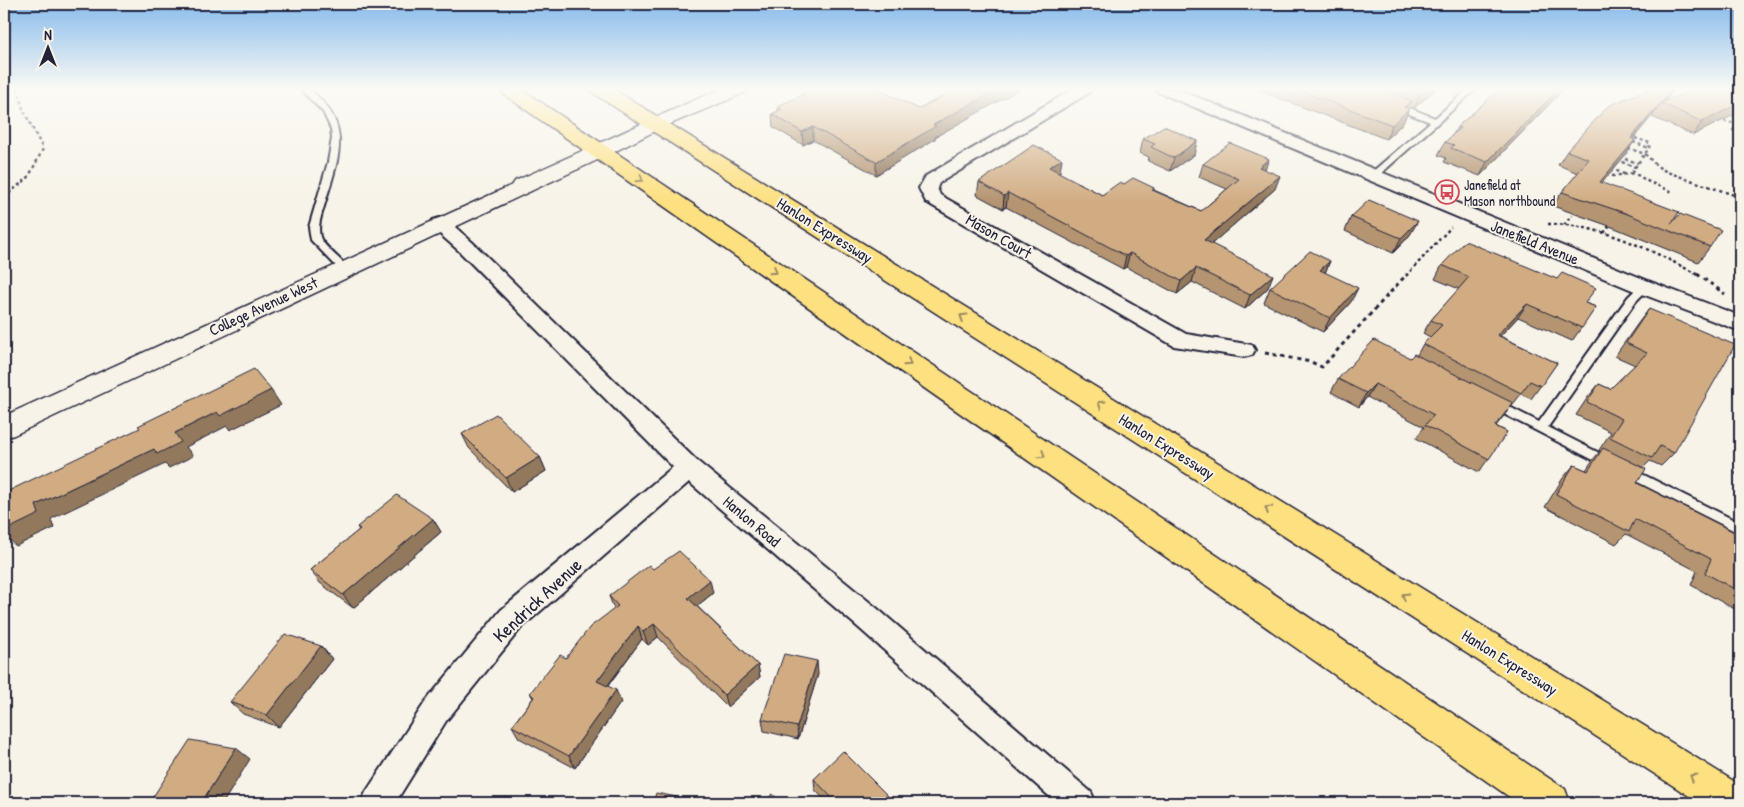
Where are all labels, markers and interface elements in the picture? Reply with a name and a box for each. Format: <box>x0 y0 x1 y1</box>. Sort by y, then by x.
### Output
north arrow <box>22 22 72 72</box>
text: N <box>44 25 52 44</box>
one-way arrow <box>634 173 643 182</box>
place label: Janefield at Mason northbound <box>1464 175 1556 210</box>
bus stop icon: Janefield at Mason northbound <box>1434 179 1460 205</box>
street label: Hanlon Expressway <box>773 192 877 268</box>
street label: Mason Court <box>962 208 1036 264</box>
street label: Janefield Avenue <box>1488 214 1583 270</box>
one-way arrow <box>768 265 777 274</box>
street label: College Avenue West <box>205 271 321 341</box>
one-way arrow <box>960 314 969 324</box>
one-way arrow <box>902 357 912 366</box>
one-way arrow <box>1097 401 1106 410</box>
street label: Hanlon Expressway <box>1115 408 1219 484</box>
one-way arrow <box>1036 449 1046 458</box>
street label: Hanlon Road <box>719 490 785 552</box>
one-way arrow <box>1264 506 1273 516</box>
street label: Kendrick Avenue <box>487 552 587 648</box>
one-way arrow <box>1402 593 1411 602</box>
street label: Hanlon Expressway <box>1458 624 1562 700</box>
one-way arrow <box>1690 774 1699 784</box>

